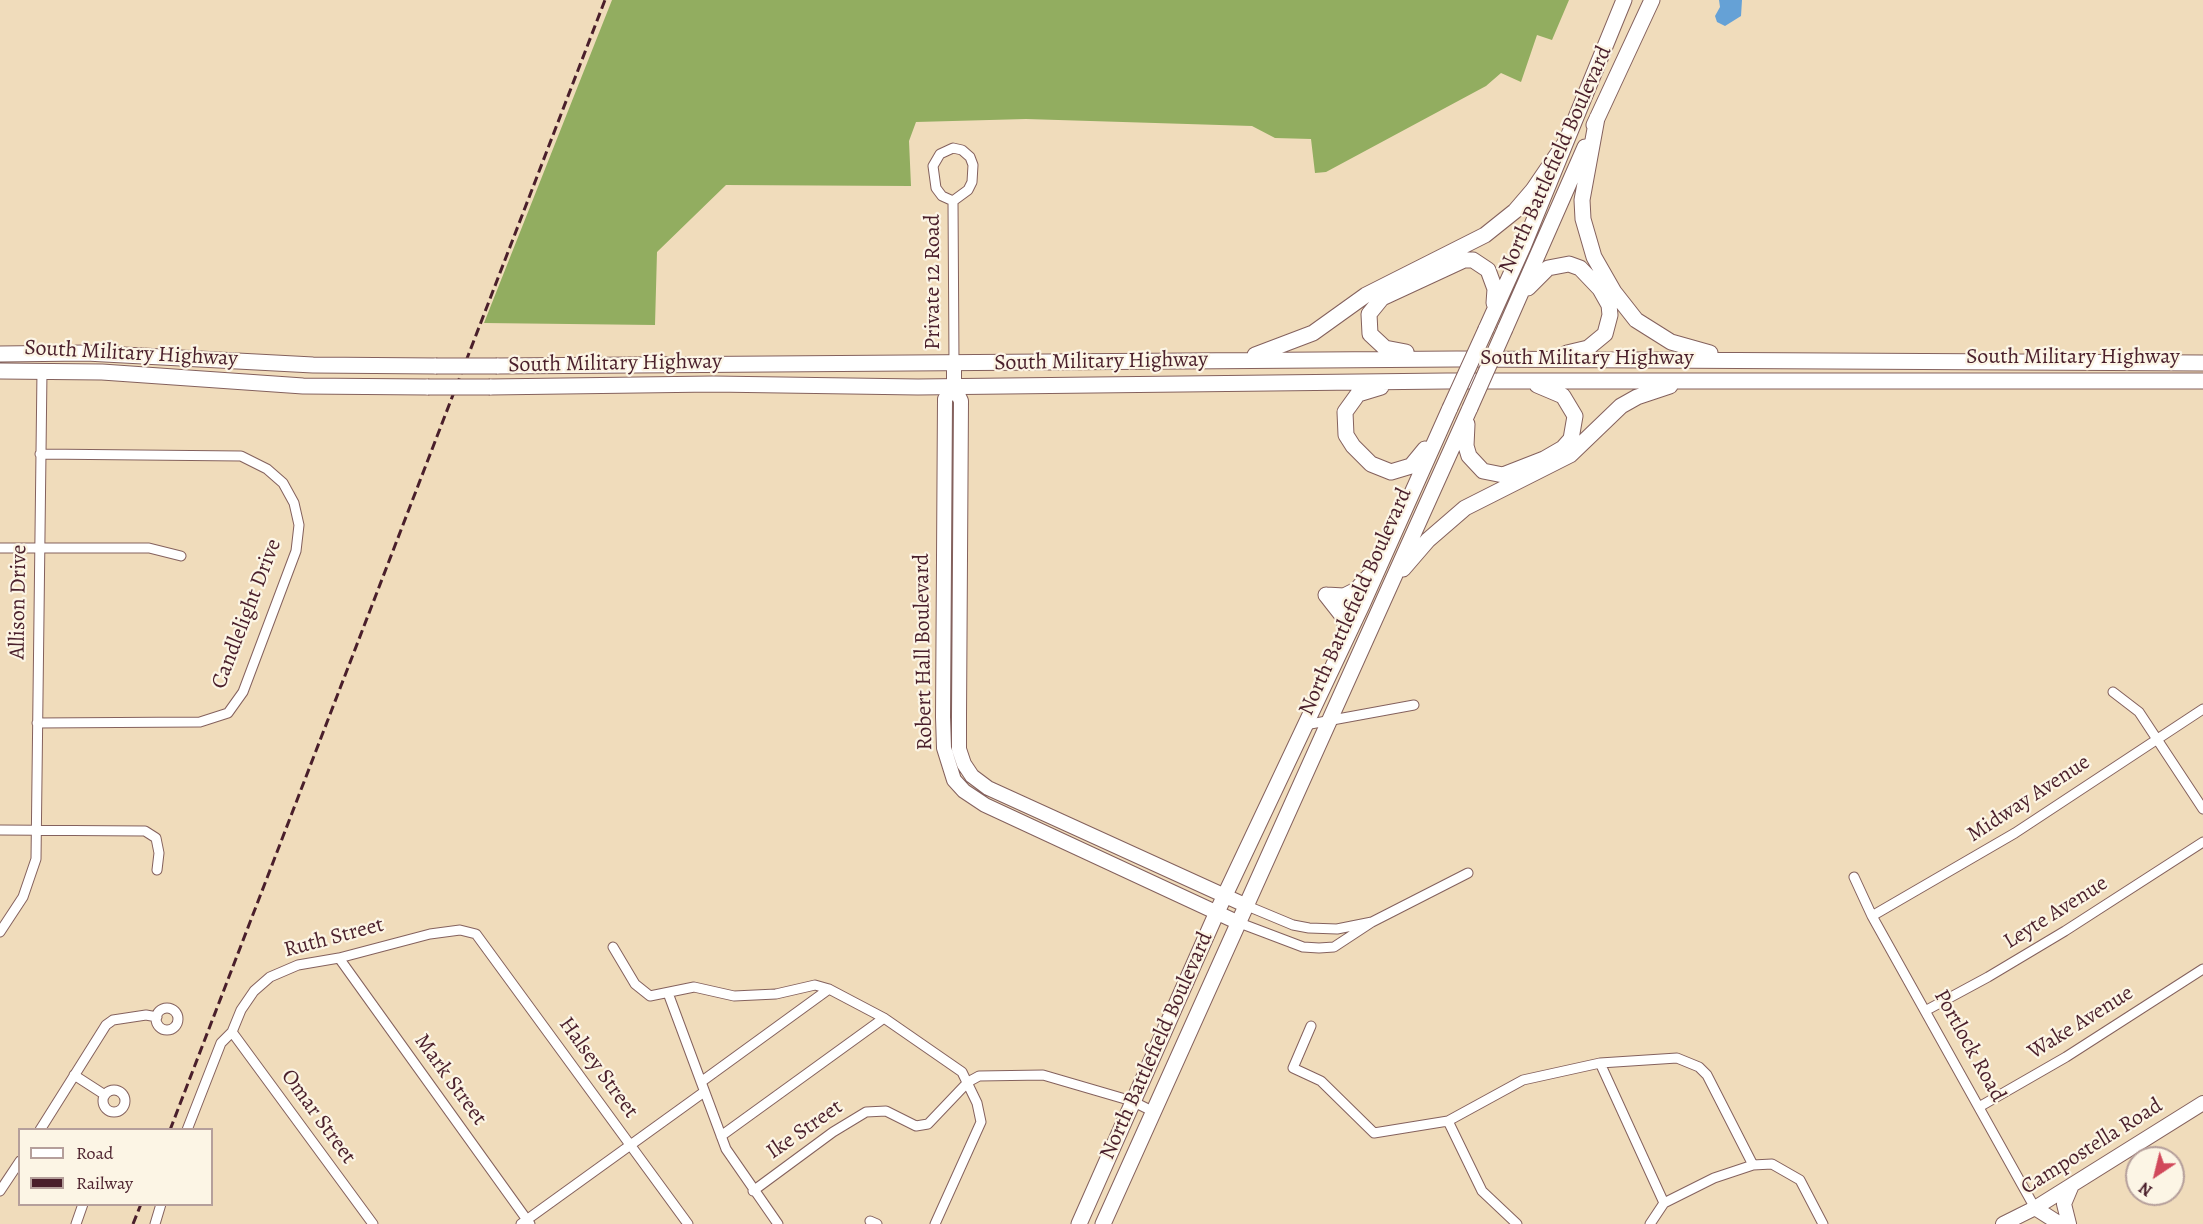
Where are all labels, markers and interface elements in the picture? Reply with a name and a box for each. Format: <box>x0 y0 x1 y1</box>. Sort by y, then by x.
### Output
street label: North Battlefield Boulevard <box>1494 42 1618 278</box>
street label: Private 12 Road <box>921 214 947 350</box>
street label: South Military Highway <box>24 335 238 373</box>
street label: South Military Highway <box>1966 345 2180 371</box>
street label: South Military Highway <box>1480 346 1694 372</box>
street label: South Military Highway <box>994 347 1208 377</box>
street label: South Military Highway <box>508 349 722 379</box>
street label: North Battlefield Boulevard <box>1294 484 1418 720</box>
street label: Candlelight Drive <box>206 535 288 693</box>
street label: Allison Drive <box>5 544 33 660</box>
street label: Robert Hall Boulevard <box>909 553 939 751</box>
street label: Midway Avenue <box>1963 750 2095 848</box>
street label: Leyte Avenue <box>1999 871 2113 955</box>
street label: Ruth Street <box>281 912 387 964</box>
street label: North Battlefield Boulevard <box>1095 928 1219 1164</box>
street label: Wake Avenue <box>2023 980 2139 1066</box>
street label: Portlock Road <box>1927 985 2011 1107</box>
street label: Halsey Street <box>552 1012 644 1124</box>
street label: Mark Street <box>408 1029 492 1131</box>
street label: Omar Street <box>275 1064 361 1170</box>
street label: Campostella Road <box>2016 1093 2168 1201</box>
street label: Ike Street <box>762 1094 848 1166</box>
legend <box>18 1128 213 1206</box>
text: Road <box>76 1141 113 1165</box>
north arrow <box>2125 1146 2185 1206</box>
text: Railway <box>76 1171 133 1195</box>
text: N <box>2135 1177 2157 1201</box>

